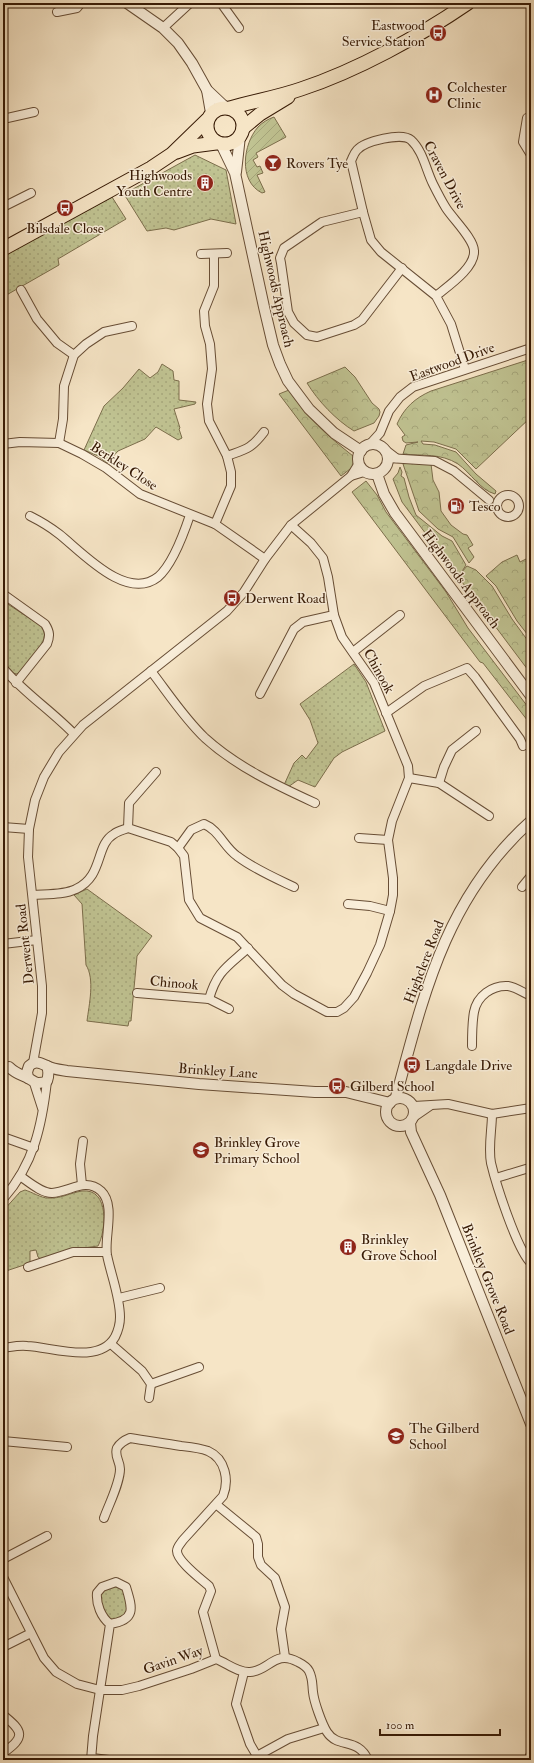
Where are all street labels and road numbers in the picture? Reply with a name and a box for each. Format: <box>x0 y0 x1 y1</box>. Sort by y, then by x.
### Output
street label: Craven Drive <box>420 138 470 212</box>
street label: Highwoods Approach <box>253 229 298 350</box>
street label: Eastwood Drive <box>407 339 497 385</box>
street label: Berkley Close <box>87 438 161 495</box>
street label: Highwoods Approach <box>417 526 504 633</box>
street label: Chinook <box>360 646 398 697</box>
street label: Derwent Road <box>12 903 38 985</box>
street label: Highclere Road <box>400 918 448 1006</box>
street label: Chinook <box>149 972 199 994</box>
street label: Brinkley Lane <box>178 1060 258 1083</box>
street label: Brinkley Grove Road <box>457 1221 518 1337</box>
street label: Gavin Way <box>141 1642 206 1679</box>

